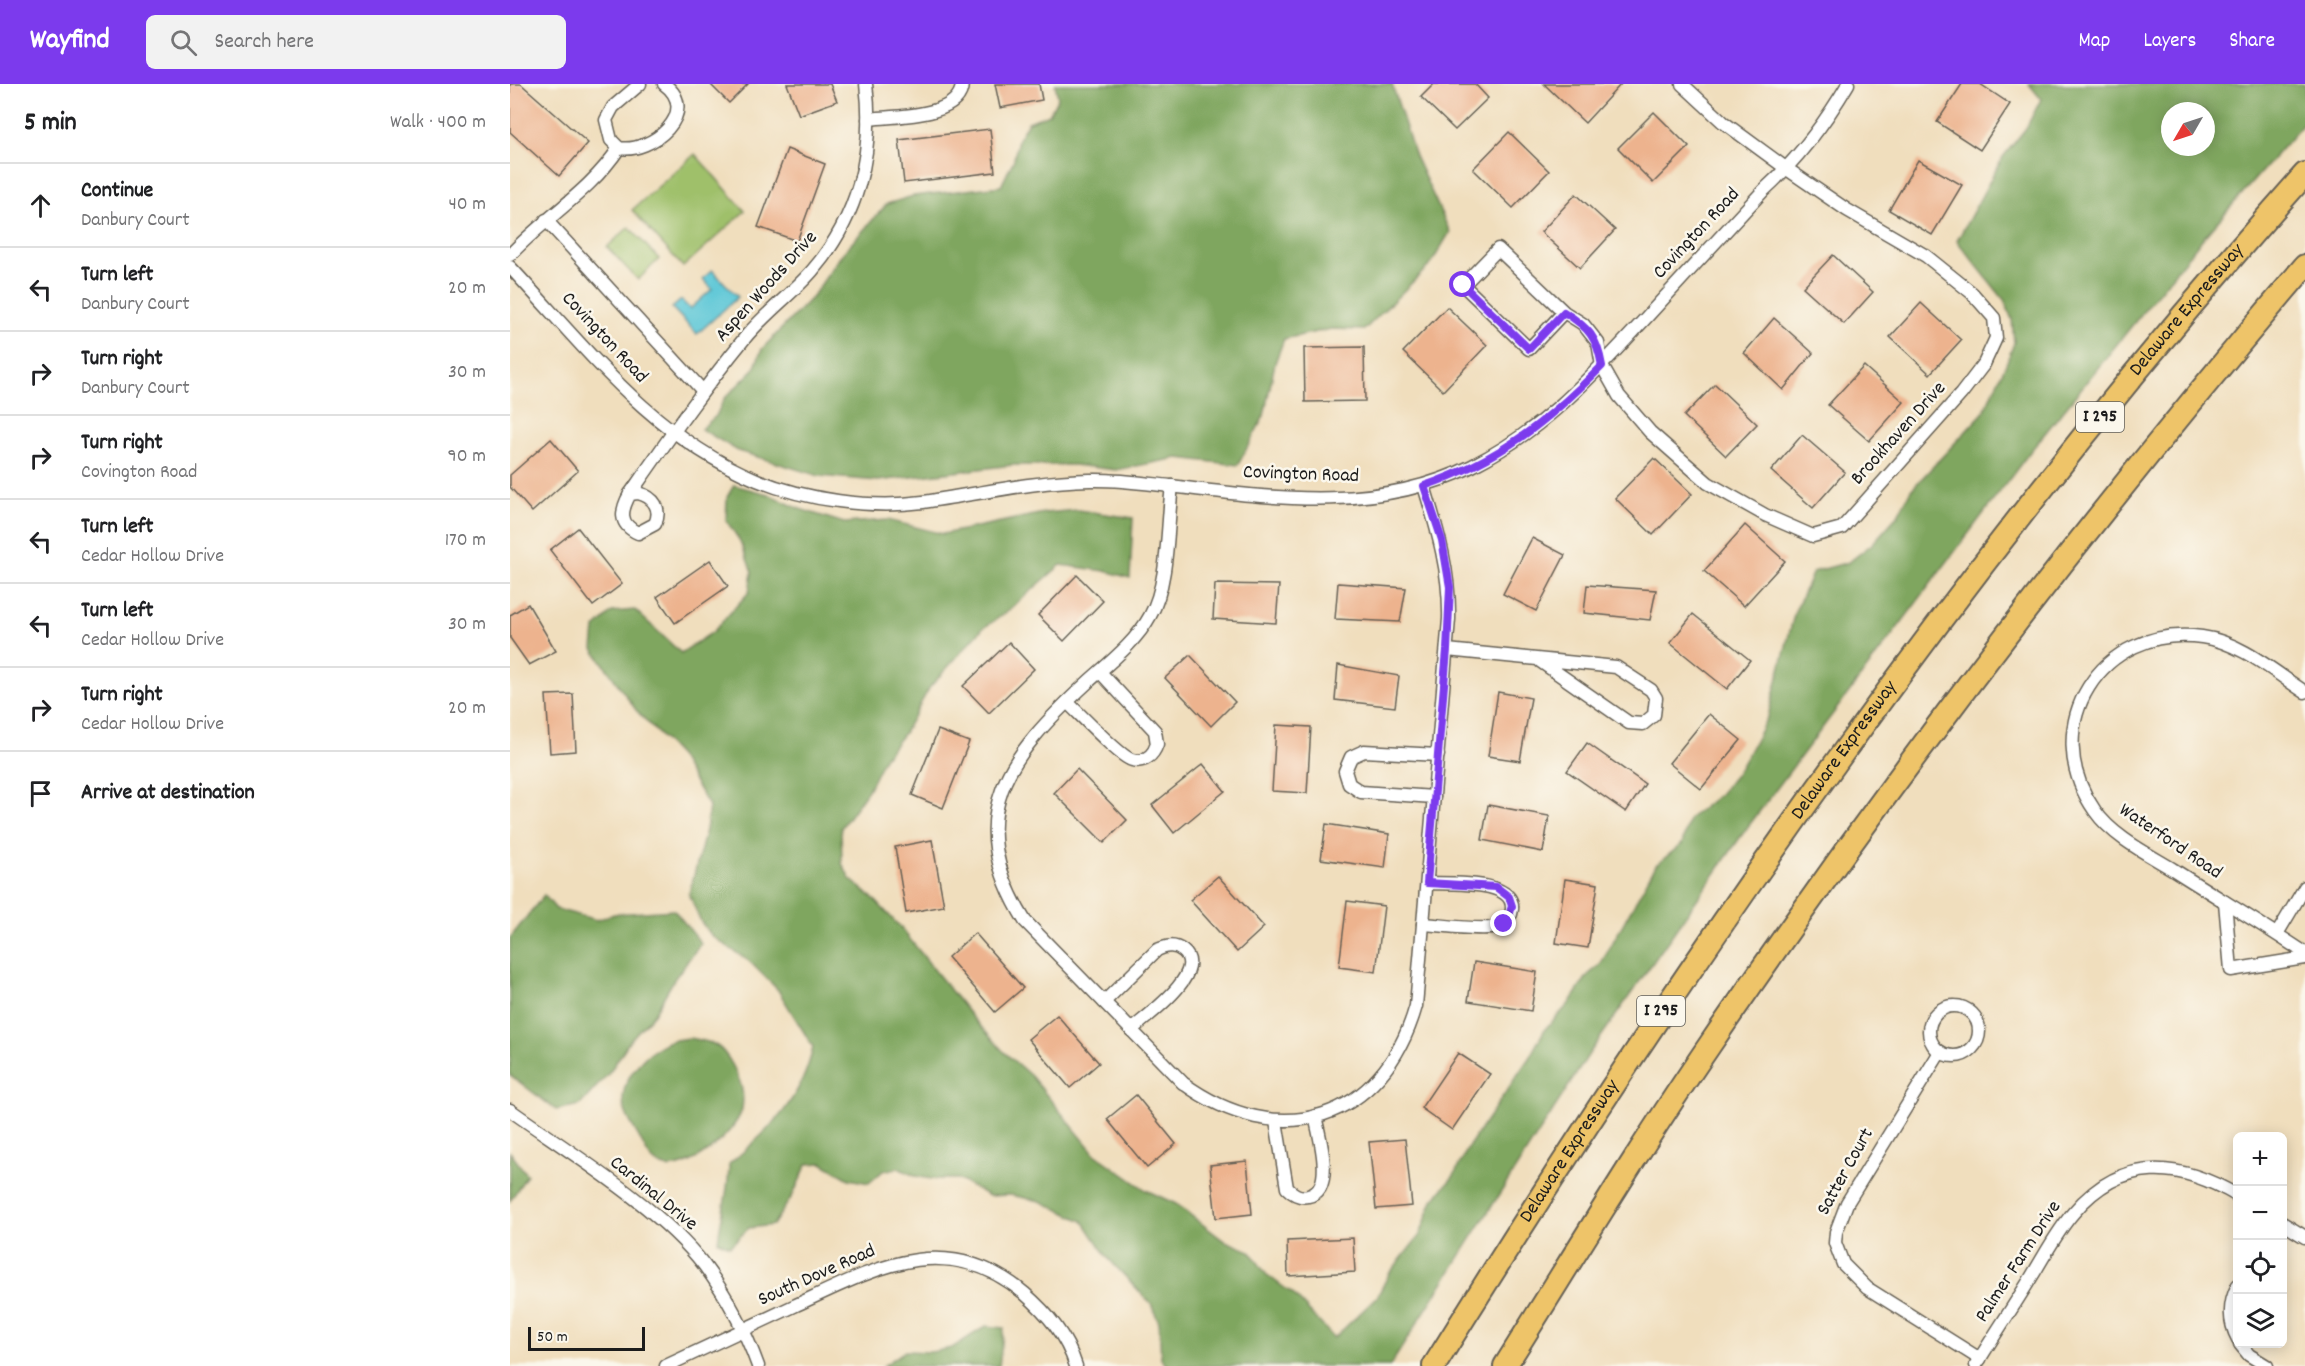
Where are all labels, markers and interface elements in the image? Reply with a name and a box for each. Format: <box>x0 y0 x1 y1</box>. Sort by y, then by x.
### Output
search box <box>146 15 566 69</box>
text: Wayfind <box>30 22 110 62</box>
icon: search <box>167 26 200 59</box>
text: Search here <box>215 27 314 58</box>
text: Map <box>2079 27 2110 57</box>
text: Layers <box>2143 27 2196 57</box>
text: Share <box>2229 27 2275 57</box>
north arrow <box>2161 102 2215 156</box>
text: 5 min <box>24 105 77 142</box>
text: Walk · 400 m <box>390 109 486 137</box>
text: Continue <box>81 176 153 207</box>
street label: Covington Road <box>1647 182 1747 286</box>
icon: ahead <box>24 189 57 222</box>
text: 40 m <box>448 191 486 219</box>
text: Danbury Court <box>81 207 190 235</box>
street label: Aspen Woods Drive <box>709 225 825 349</box>
street label: Delaware Expressway <box>2123 237 2252 383</box>
text: Turn left <box>81 260 153 291</box>
route start <box>1449 271 1475 297</box>
icon: left <box>24 273 57 306</box>
text: 20 m <box>448 275 486 303</box>
street label: Covington Road <box>554 286 654 390</box>
text: Danbury Court <box>81 291 190 319</box>
text: Turn right <box>81 344 163 375</box>
icon: right <box>24 357 57 390</box>
text: 30 m <box>448 359 486 387</box>
text: Danbury Court <box>81 375 190 403</box>
street label: Brookhaven Drive <box>1845 376 1953 492</box>
road number: I 295 <box>2076 402 2124 432</box>
text: Turn right <box>81 428 163 459</box>
icon: right <box>24 441 57 474</box>
text: 90 m <box>448 443 486 471</box>
text: Covington Road <box>81 459 197 487</box>
street label: Covington Road <box>1242 459 1360 491</box>
text: Turn left <box>81 512 153 543</box>
icon: left <box>24 525 57 558</box>
text: 170 m <box>445 527 486 555</box>
text: Cedar Hollow Drive <box>81 543 224 571</box>
text: Turn left <box>81 596 153 627</box>
icon: left <box>24 609 57 642</box>
text: 30 m <box>448 611 486 639</box>
text: Cedar Hollow Drive <box>81 627 224 655</box>
street label: Delaware Expressway <box>1785 675 1905 826</box>
text: Turn right <box>81 680 163 711</box>
icon: right <box>24 693 57 726</box>
text: 20 m <box>448 695 486 723</box>
text: Cedar Hollow Drive <box>81 711 224 739</box>
icon: arrive <box>24 777 57 810</box>
text: Arrive at destination <box>81 778 255 809</box>
street label: Waterford Road <box>2113 797 2227 887</box>
route end <box>1490 910 1516 936</box>
road number: I 295 <box>1637 996 1685 1026</box>
street label: Delaware Expressway <box>1513 1074 1628 1229</box>
street label: Satter Court <box>1810 1123 1882 1221</box>
map controls <box>2233 1132 2287 1348</box>
button: + <box>2233 1132 2287 1186</box>
street label: Cardinal Drive <box>603 1150 703 1238</box>
button: − <box>2233 1186 2287 1240</box>
street label: Palmer Farm Drive <box>1969 1195 2069 1328</box>
street label: South Dove Road <box>754 1238 880 1314</box>
button: locate <box>2233 1240 2287 1294</box>
button: layers <box>2233 1294 2287 1348</box>
scale bar <box>528 1324 645 1352</box>
text: 50 m <box>537 1326 568 1349</box>

